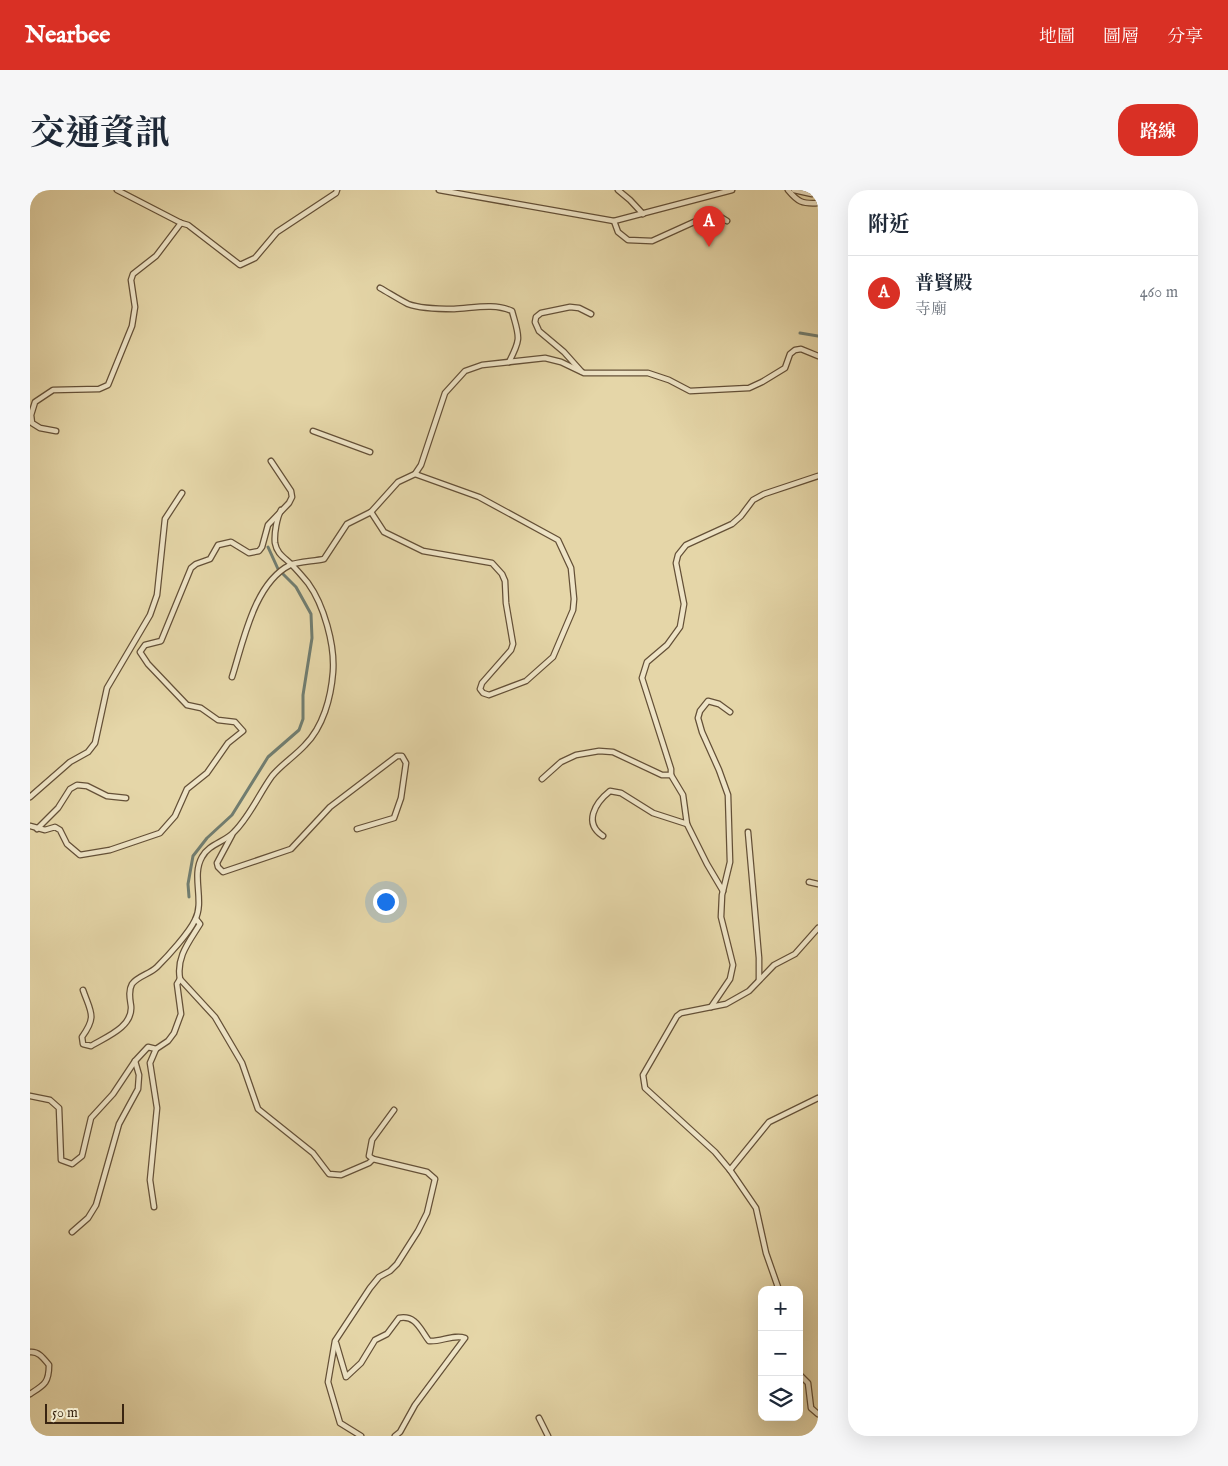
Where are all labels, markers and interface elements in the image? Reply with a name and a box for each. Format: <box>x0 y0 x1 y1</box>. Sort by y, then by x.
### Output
text: Nearbee <box>25 20 110 51</box>
text: 地圖 <box>1039 26 1075 49</box>
text: 圖層 <box>1103 26 1139 49</box>
text: 分享 <box>1167 26 1203 49</box>
button: 路線 <box>1118 104 1198 156</box>
text: 交通資訊 <box>30 112 170 157</box>
pin: A <box>693 206 725 247</box>
text: 附近 <box>868 212 910 239</box>
text: 普賢殿 <box>915 272 972 296</box>
text: A <box>879 283 889 303</box>
text: 460 m <box>1140 283 1178 303</box>
text: 寺廟 <box>915 300 947 320</box>
your location <box>373 889 399 915</box>
map controls <box>758 1286 803 1421</box>
button: + <box>758 1286 803 1331</box>
button: − <box>758 1331 803 1376</box>
button: layers <box>758 1376 803 1421</box>
scale bar <box>45 1401 124 1424</box>
text: 50 m <box>52 1404 78 1422</box>

